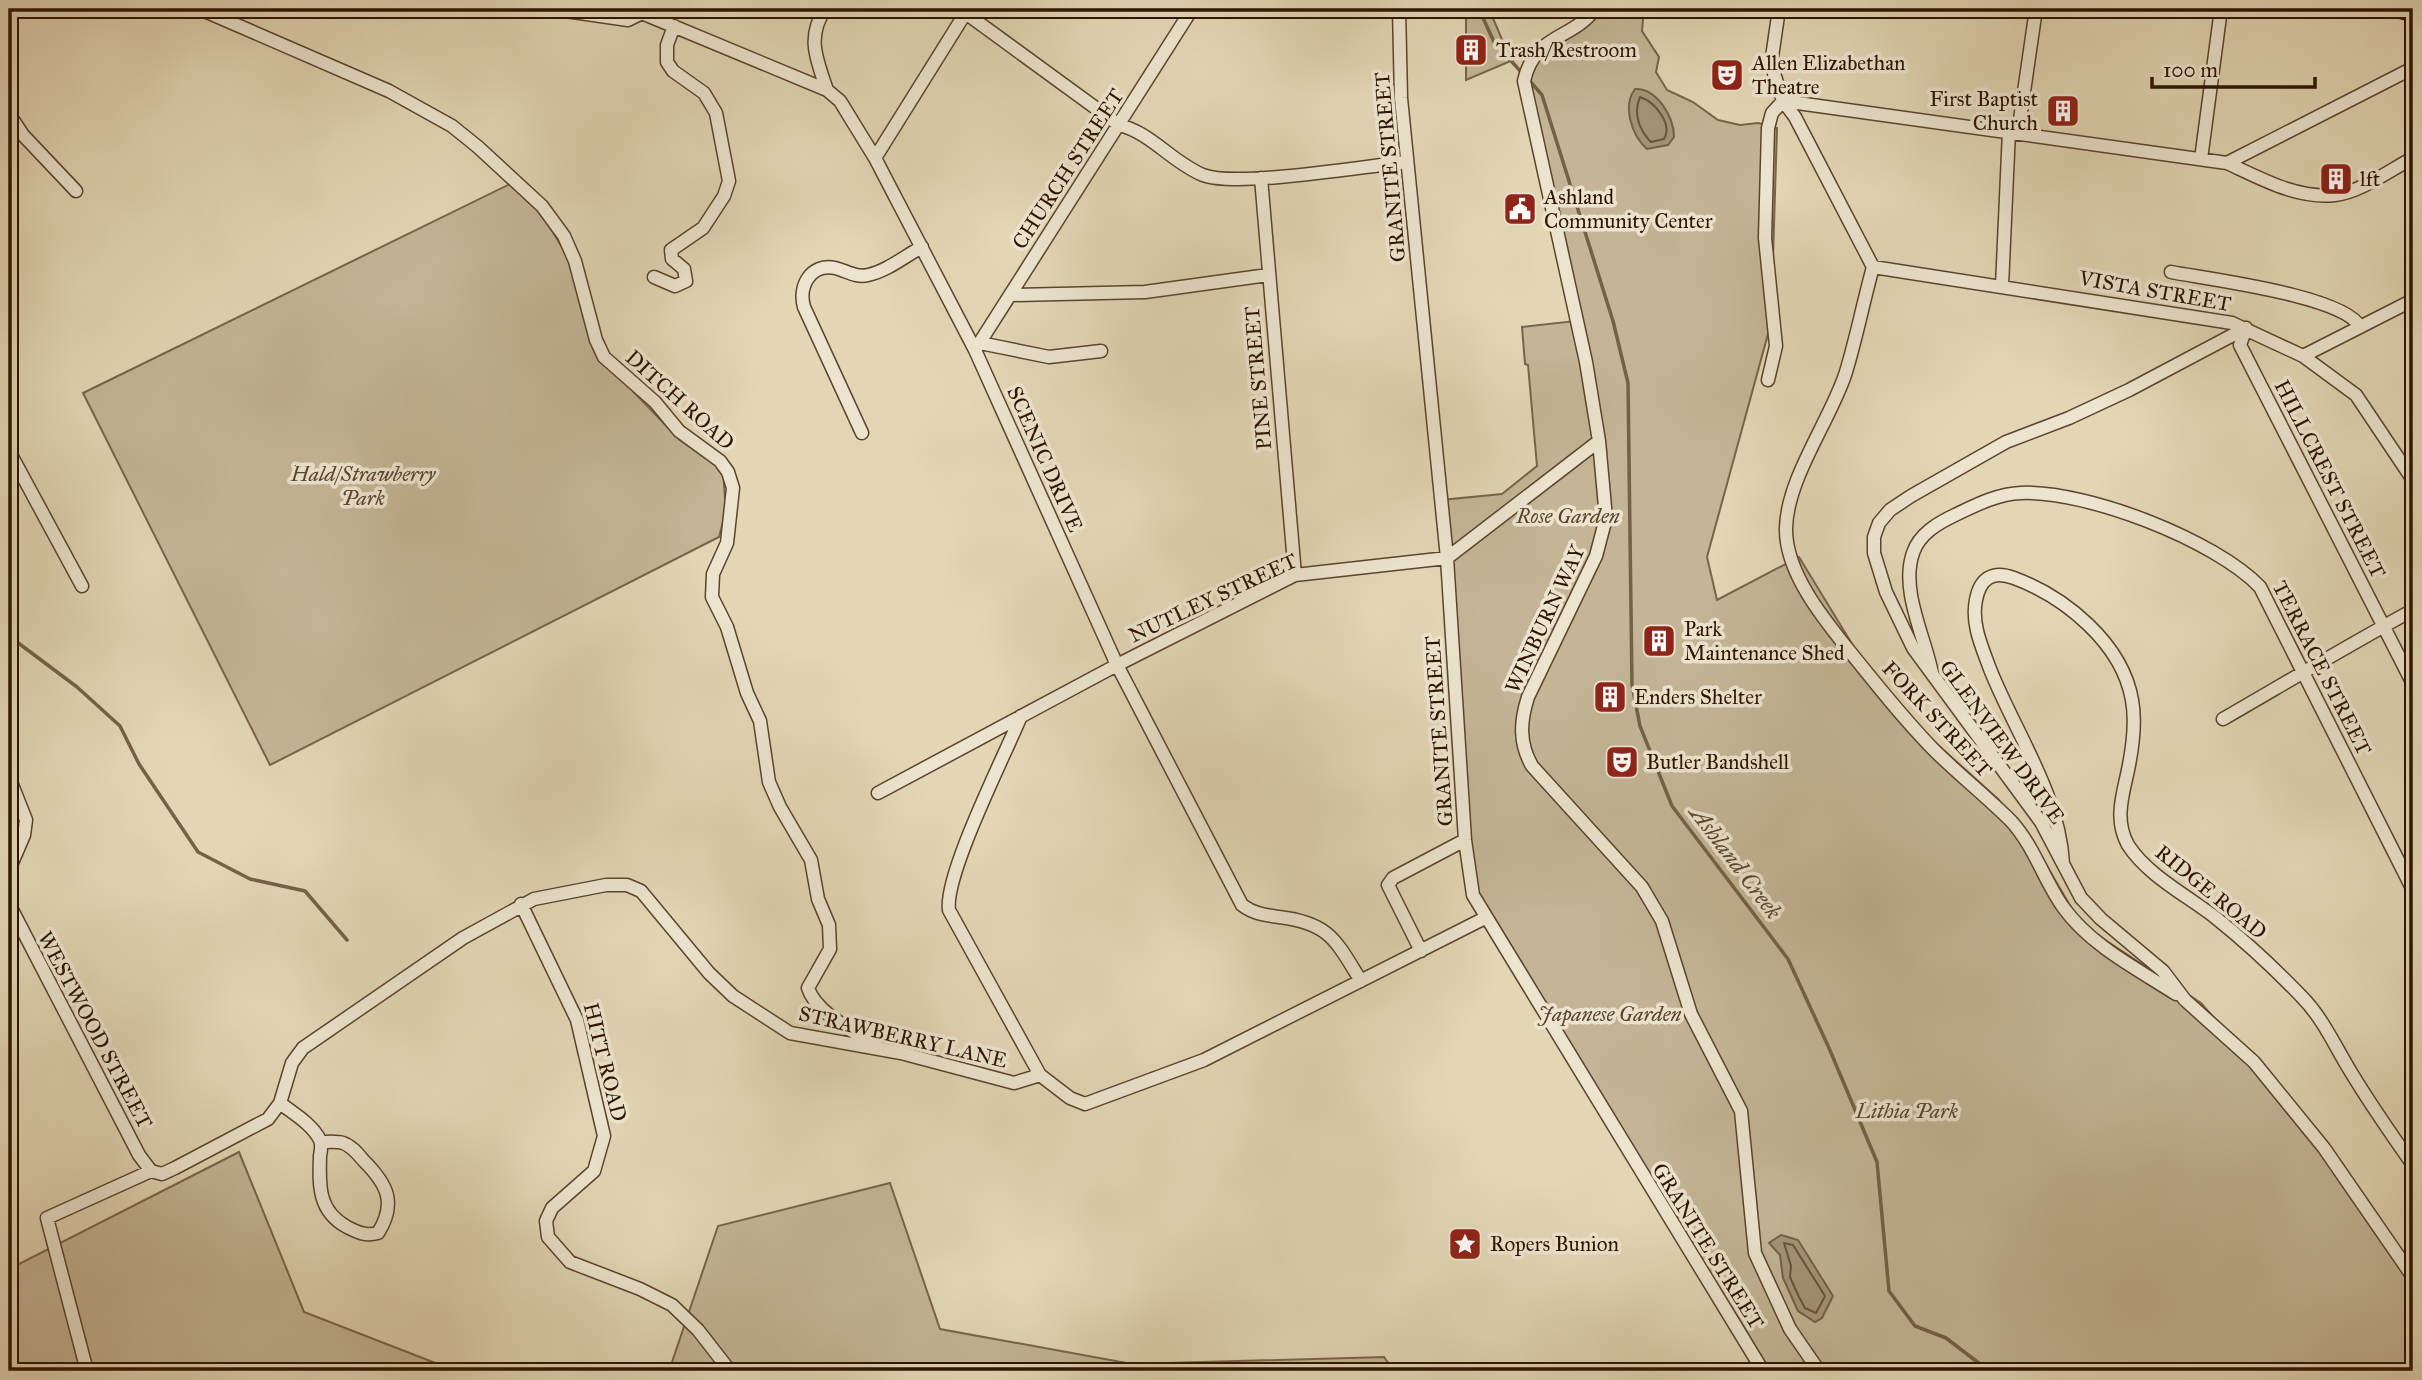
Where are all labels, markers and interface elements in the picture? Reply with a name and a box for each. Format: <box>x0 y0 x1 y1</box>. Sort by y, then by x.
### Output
building icon: Trash/Restroom <box>1452 31 1490 69</box>
place label: Trash/Restroom <box>1496 37 1637 63</box>
scale bar <box>2152 46 2315 90</box>
place label: Allen Elizabethan Theatre <box>1751 50 1905 100</box>
theatre icon: Allen Elizabethan Theatre <box>1708 56 1746 94</box>
text: 100 m <box>2163 57 2218 83</box>
street label: GRANITE STREET <box>1369 71 1411 263</box>
street label: CHURCH STREET <box>1006 84 1130 254</box>
place label: First Baptist Church <box>1929 86 2039 136</box>
building icon: First Baptist Church <box>2044 92 2082 130</box>
building icon: lft <box>2317 160 2355 198</box>
place label: lft <box>2360 166 2381 192</box>
place label: Ashland Community Center <box>1543 184 1713 234</box>
public building icon: Ashland Community Center <box>1501 190 1539 228</box>
street label: VISTA STREET <box>2076 265 2233 317</box>
street label: PINE STREET <box>1239 305 1277 451</box>
street label: DITCH ROAD <box>620 344 740 456</box>
street label: HILLCREST STREET <box>2269 375 2391 583</box>
street label: SCENIC DRIVE <box>1001 382 1089 536</box>
park label: Hald/Strawberry Park <box>290 461 437 511</box>
park label: Rose Garden <box>1515 503 1620 529</box>
street label: WINBURN WAY <box>1499 540 1591 697</box>
street label: NUTLEY STREET <box>1125 548 1301 648</box>
street label: TERRACE STREET <box>2267 576 2377 760</box>
place label: Park Maintenance Shed <box>1684 616 1845 666</box>
building icon: Park Maintenance Shed <box>1640 622 1678 660</box>
street label: GRANITE STREET <box>1419 635 1459 827</box>
street label: FORK STREET <box>1877 655 1997 783</box>
street label: GLENVIEW DRIVE <box>1934 655 2070 829</box>
building icon: Enders Shelter <box>1591 678 1629 716</box>
place label: Enders Shelter <box>1634 684 1762 710</box>
theatre icon: Butler Bandshell <box>1603 743 1641 781</box>
place label: Butler Bandshell <box>1646 749 1790 775</box>
water label: Ashland Creek <box>1683 798 1788 925</box>
street label: RIDGE ROAD <box>2150 839 2272 945</box>
street label: WESTWOOD STREET <box>32 927 158 1133</box>
street label: HITT ROAD <box>578 1000 632 1124</box>
street label: STRAWBERRY LANE <box>796 1000 1010 1074</box>
park label: Japanese Garden <box>1537 1001 1682 1027</box>
park label: Lithia Park <box>1855 1098 1959 1124</box>
street label: GRANITE STREET <box>1646 1158 1770 1334</box>
place icon: Ropers Bunion <box>1446 1225 1484 1263</box>
place label: Ropers Bunion <box>1490 1231 1619 1257</box>

